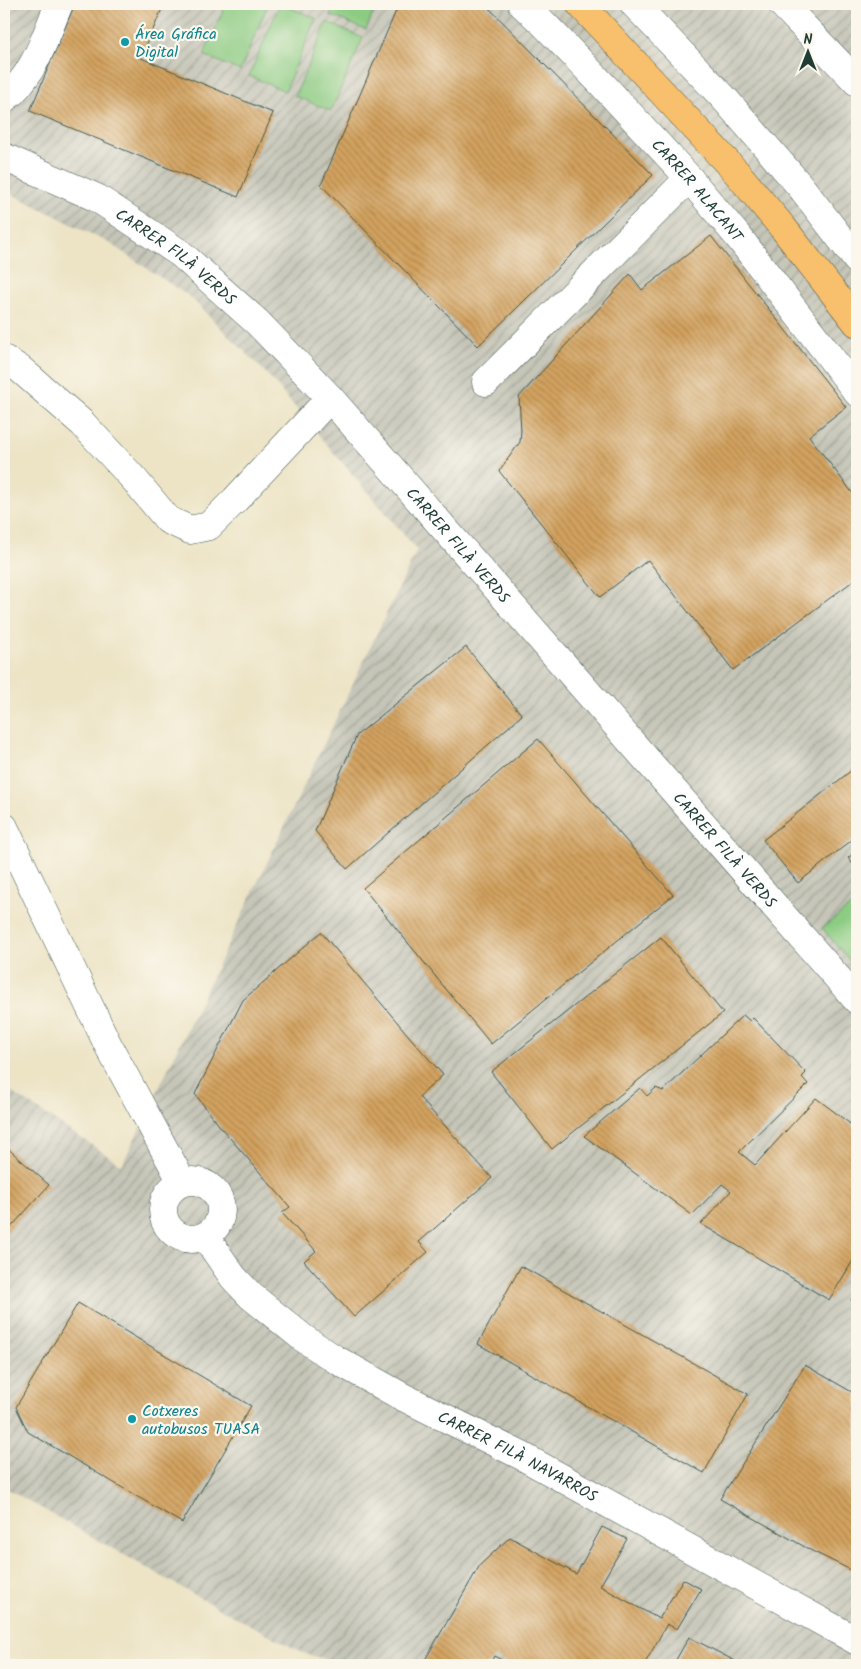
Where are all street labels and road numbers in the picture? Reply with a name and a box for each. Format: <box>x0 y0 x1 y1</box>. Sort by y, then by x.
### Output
street label: CARRER ALACANT <box>645 134 750 249</box>
street label: CARRER FILÀ VERDS <box>110 202 242 312</box>
street label: CARRER FILÀ VERDS <box>399 482 516 610</box>
street label: CARRER FILÀ VERDS <box>666 787 782 915</box>
street label: CARRER FILÀ NAVARROS <box>433 1405 602 1510</box>

